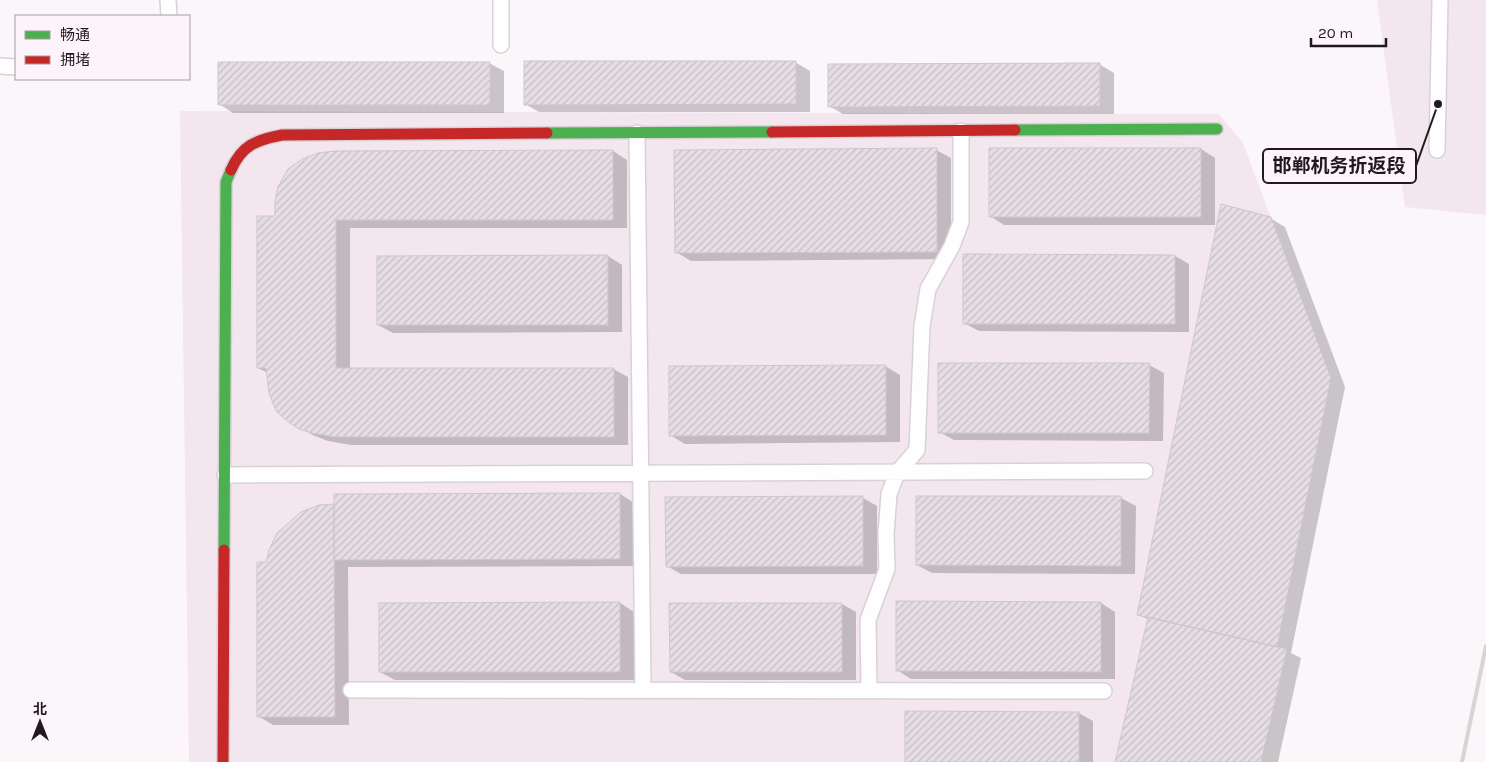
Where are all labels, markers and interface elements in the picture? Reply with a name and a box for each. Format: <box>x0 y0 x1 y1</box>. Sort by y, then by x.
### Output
legend <box>15 15 190 80</box>
scale bar <box>1311 15 1386 47</box>
text: 20 m <box>1318 24 1353 42</box>
text: 畅通 <box>60 26 90 44</box>
text: 拥堵 <box>60 51 90 69</box>
callout: 邯郸机务折返段 <box>1263 149 1416 183</box>
text: 邯郸机务折返段 <box>1272 155 1406 177</box>
north arrow <box>15 697 65 747</box>
text: 北 <box>33 701 47 718</box>

